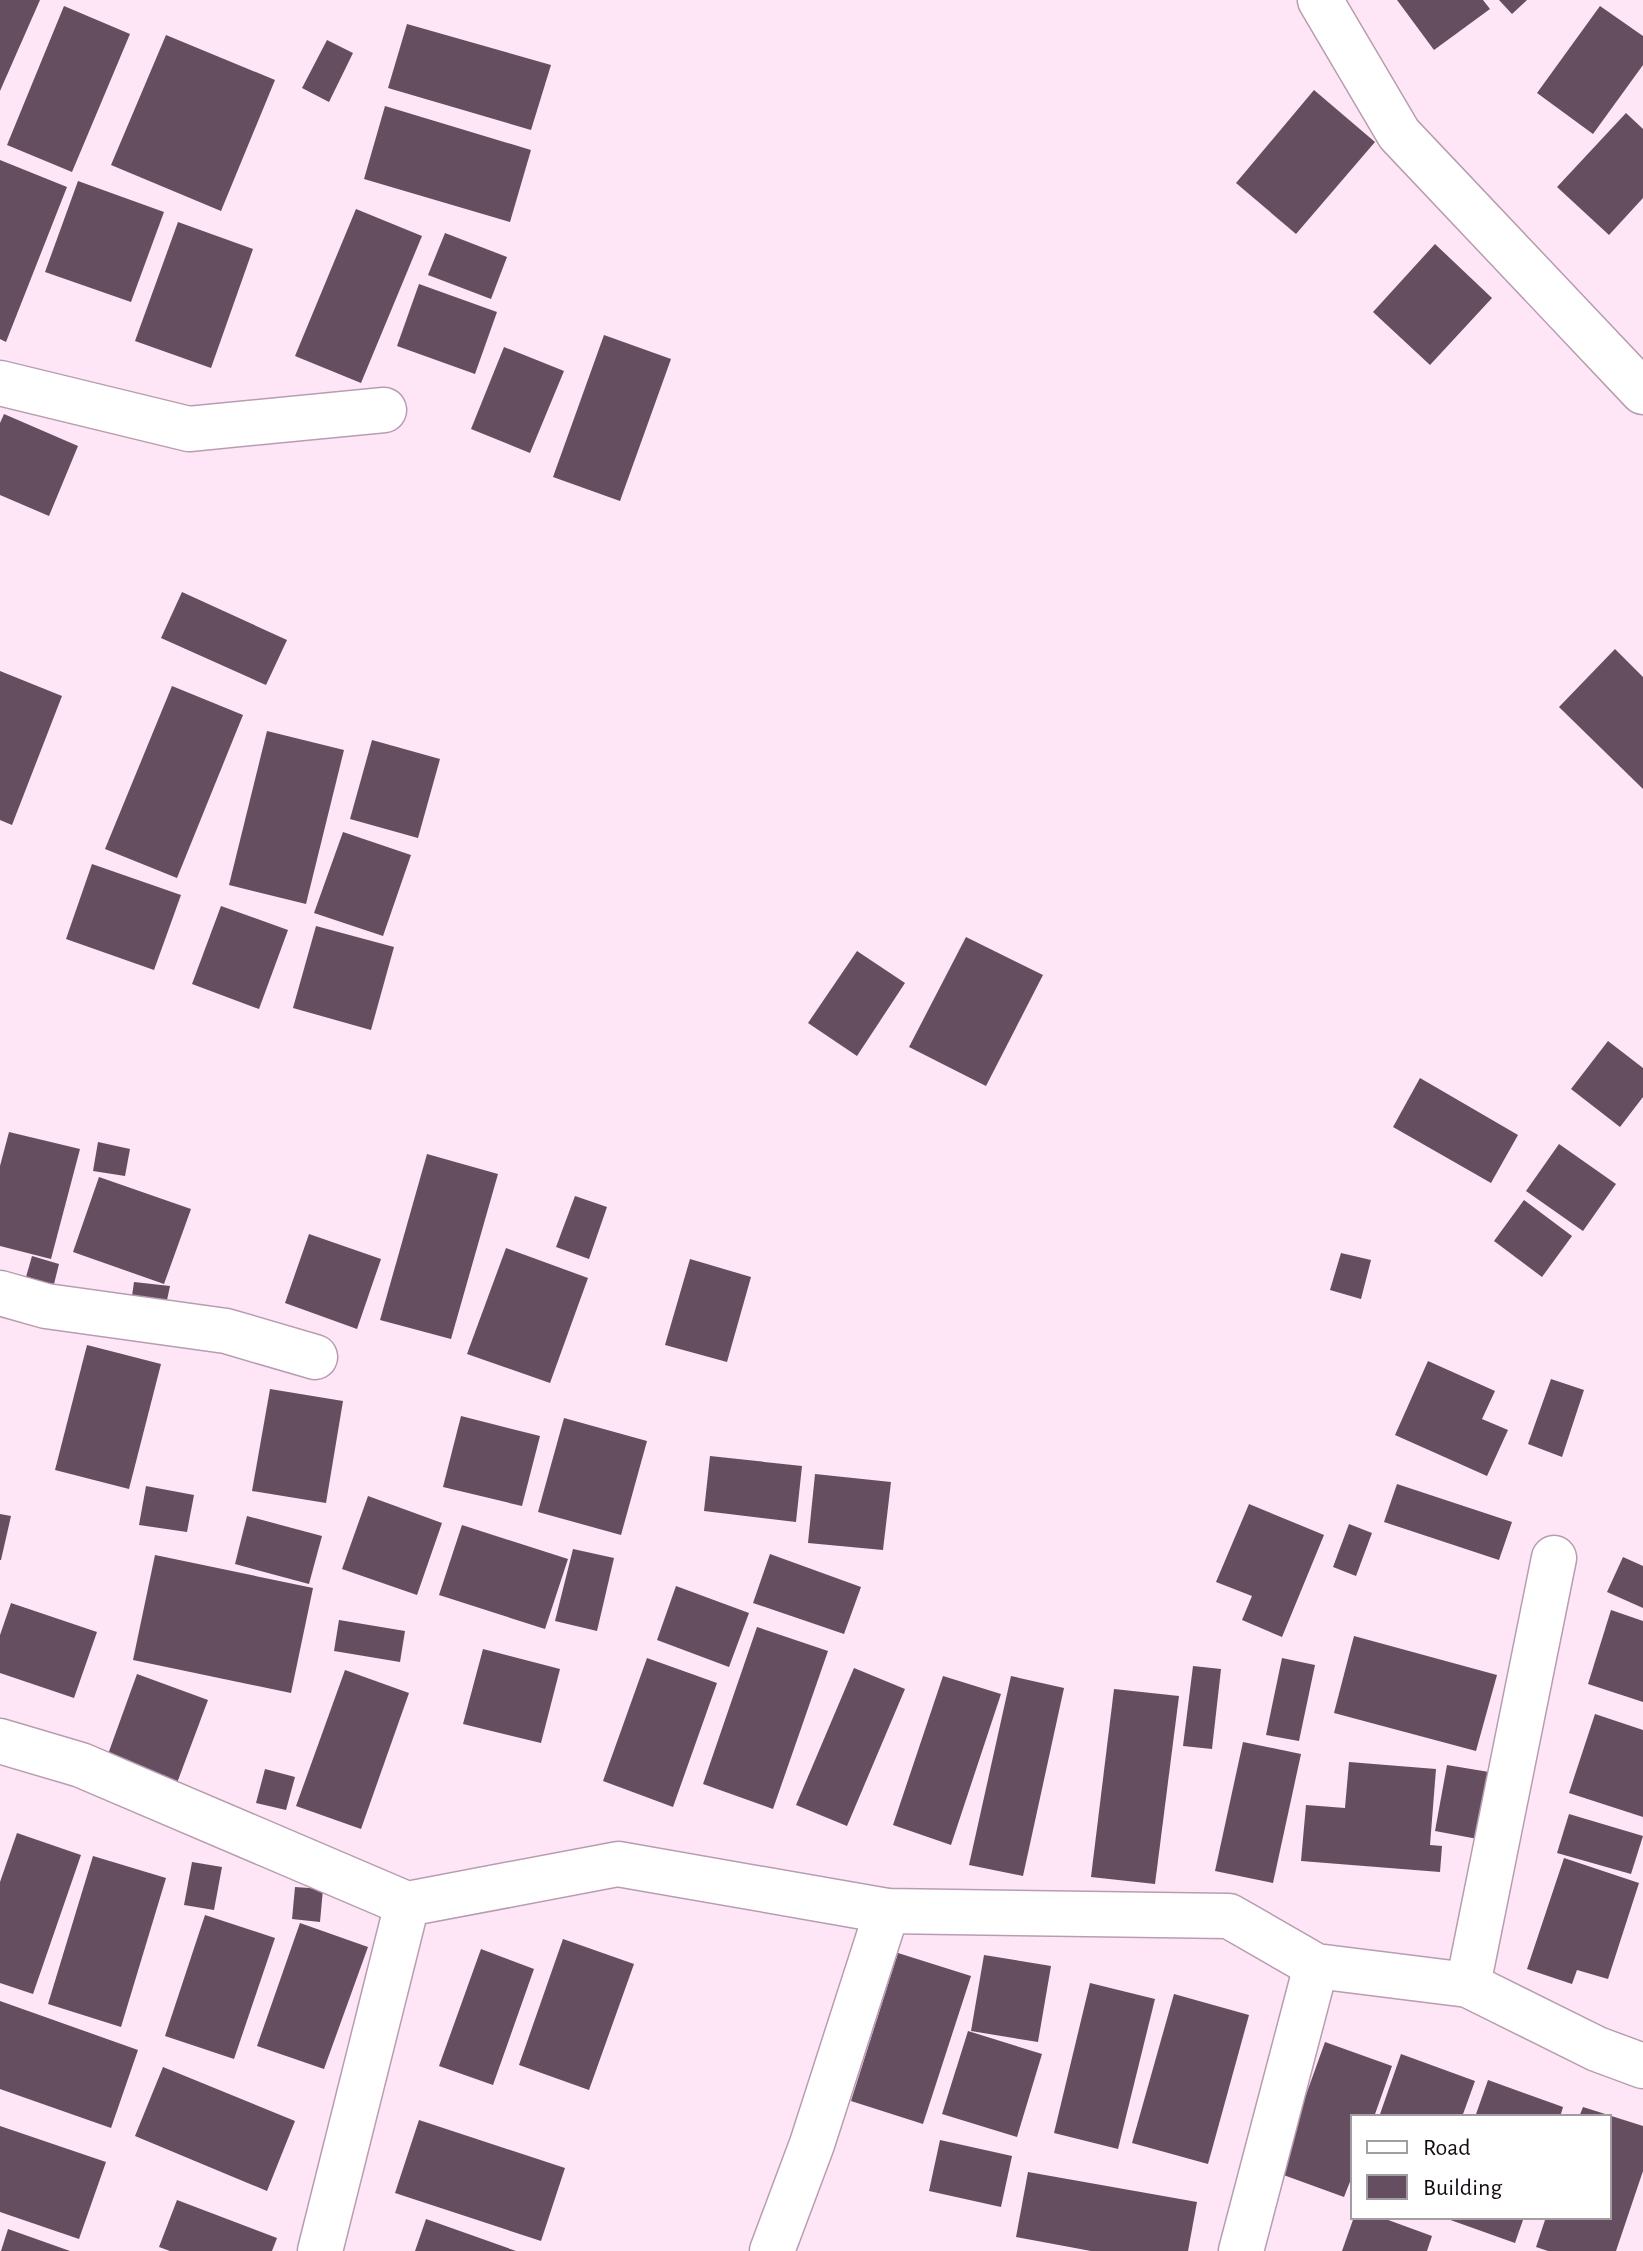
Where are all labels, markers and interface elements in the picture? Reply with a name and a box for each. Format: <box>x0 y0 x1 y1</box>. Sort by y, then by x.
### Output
legend <box>1351 2115 1611 2219</box>
text: Road <box>1423 2136 1471 2160</box>
text: Building <box>1423 2176 1502 2200</box>

